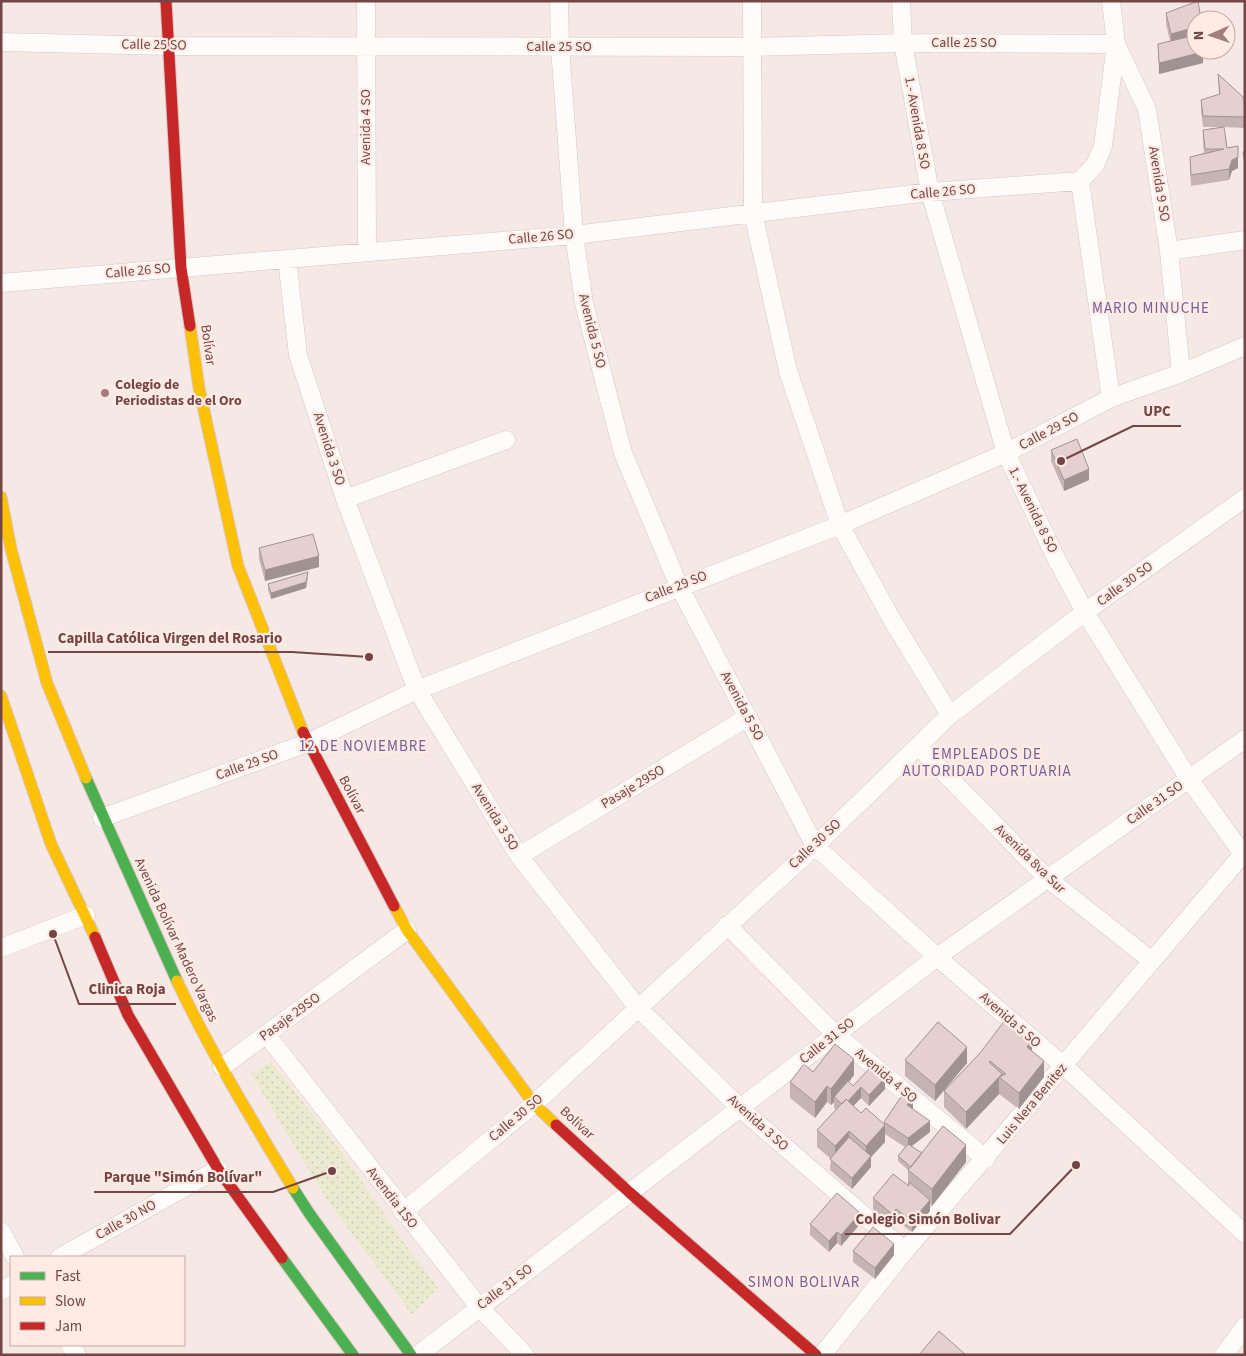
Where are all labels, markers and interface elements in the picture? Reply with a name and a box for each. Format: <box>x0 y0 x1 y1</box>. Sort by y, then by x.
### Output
north arrow <box>1186 10 1236 60</box>
text: N <box>1189 30 1209 40</box>
street label: Calle 25 SO <box>931 33 997 53</box>
street label: Calle 25 SO <box>121 34 187 56</box>
street label: Calle 25 SO <box>526 37 592 57</box>
street label: 1.- Avenida 8 SO <box>899 75 935 171</box>
street label: Avenida 4 SO <box>356 89 376 165</box>
street label: Avenida 9 SO <box>1143 145 1175 223</box>
street label: Calle 26 SO <box>910 179 976 205</box>
street label: Calle 26 SO <box>508 224 574 250</box>
street label: Calle 26 SO <box>105 258 171 284</box>
street label: Avenida 5 SO <box>573 292 611 370</box>
district label: MARIO MINUCHE <box>1092 298 1210 319</box>
street label: Bolívar <box>195 323 221 367</box>
place label: Colegio de Periodistas de el Oro <box>115 375 242 411</box>
marker: Colegio de Periodistas de el Oro <box>99 387 111 399</box>
callout: UPC <box>1133 396 1181 426</box>
text: UPC <box>1143 401 1171 422</box>
street label: Calle 29 SO <box>1015 407 1083 455</box>
street label: Avenida 3 SO <box>308 410 350 488</box>
street label: 1.- Avenida 8 SO <box>1003 463 1063 557</box>
street label: Calle 30 SO <box>1093 557 1157 611</box>
street label: Calle 29 SO <box>642 566 710 608</box>
callout: Capilla Católica Virgen del Rosario <box>48 622 292 652</box>
text: Capilla Católica Virgen del Rosario <box>58 628 282 649</box>
street label: Avenida 5 SO <box>715 668 769 744</box>
district label: 12 DE NOVIEMBRE <box>299 736 427 757</box>
street label: Calle 29 SO <box>213 744 281 786</box>
district label: EMPLEADOS DE AUTORIDAD PORTUARIA <box>902 744 1072 782</box>
street label: Pasaje 29SO <box>597 760 669 814</box>
street label: Bolívar <box>334 772 371 818</box>
street label: Calle 31 SO <box>1122 776 1188 830</box>
street label: Avenida 3 SO <box>466 779 524 855</box>
street label: Calle 30 SO <box>784 814 846 874</box>
street label: Avenida 8va Sur <box>990 820 1070 898</box>
street label: Avenida Bolívar Madero Vargas <box>129 855 223 1025</box>
callout: Clinica Roja <box>79 974 176 1004</box>
text: Clinica Roja <box>88 979 166 1000</box>
street label: Avenida 5 SO <box>975 987 1045 1053</box>
street label: Pasaje 29SO <box>255 988 325 1046</box>
street label: Calle 31 SO <box>795 1013 859 1069</box>
street label: Avenida 4 SO <box>850 1044 922 1108</box>
street label: Luis Nera Benitez <box>992 1059 1072 1149</box>
street label: Calle 30 SO <box>485 1089 547 1147</box>
street label: Avenida 3 SO <box>723 1090 793 1156</box>
street label: Bolívar <box>555 1102 599 1144</box>
callout: Parque "Simón Bolívar" <box>94 1162 273 1192</box>
street label: Avendia 1SO <box>362 1163 422 1233</box>
text: Parque "Simón Bolívar" <box>104 1167 262 1188</box>
street label: Calle 30 NO <box>92 1195 160 1245</box>
callout: Colegio Simón Bolivar <box>845 1204 1010 1234</box>
text: Colegio Simón Bolivar <box>856 1209 1000 1230</box>
legend <box>10 1256 185 1346</box>
street label: Calle 31 SO <box>473 1259 537 1315</box>
text: Fast <box>55 1266 81 1287</box>
district label: SIMON BOLIVAR <box>748 1272 860 1293</box>
text: Slow <box>55 1291 86 1312</box>
text: Jam <box>55 1316 82 1337</box>

